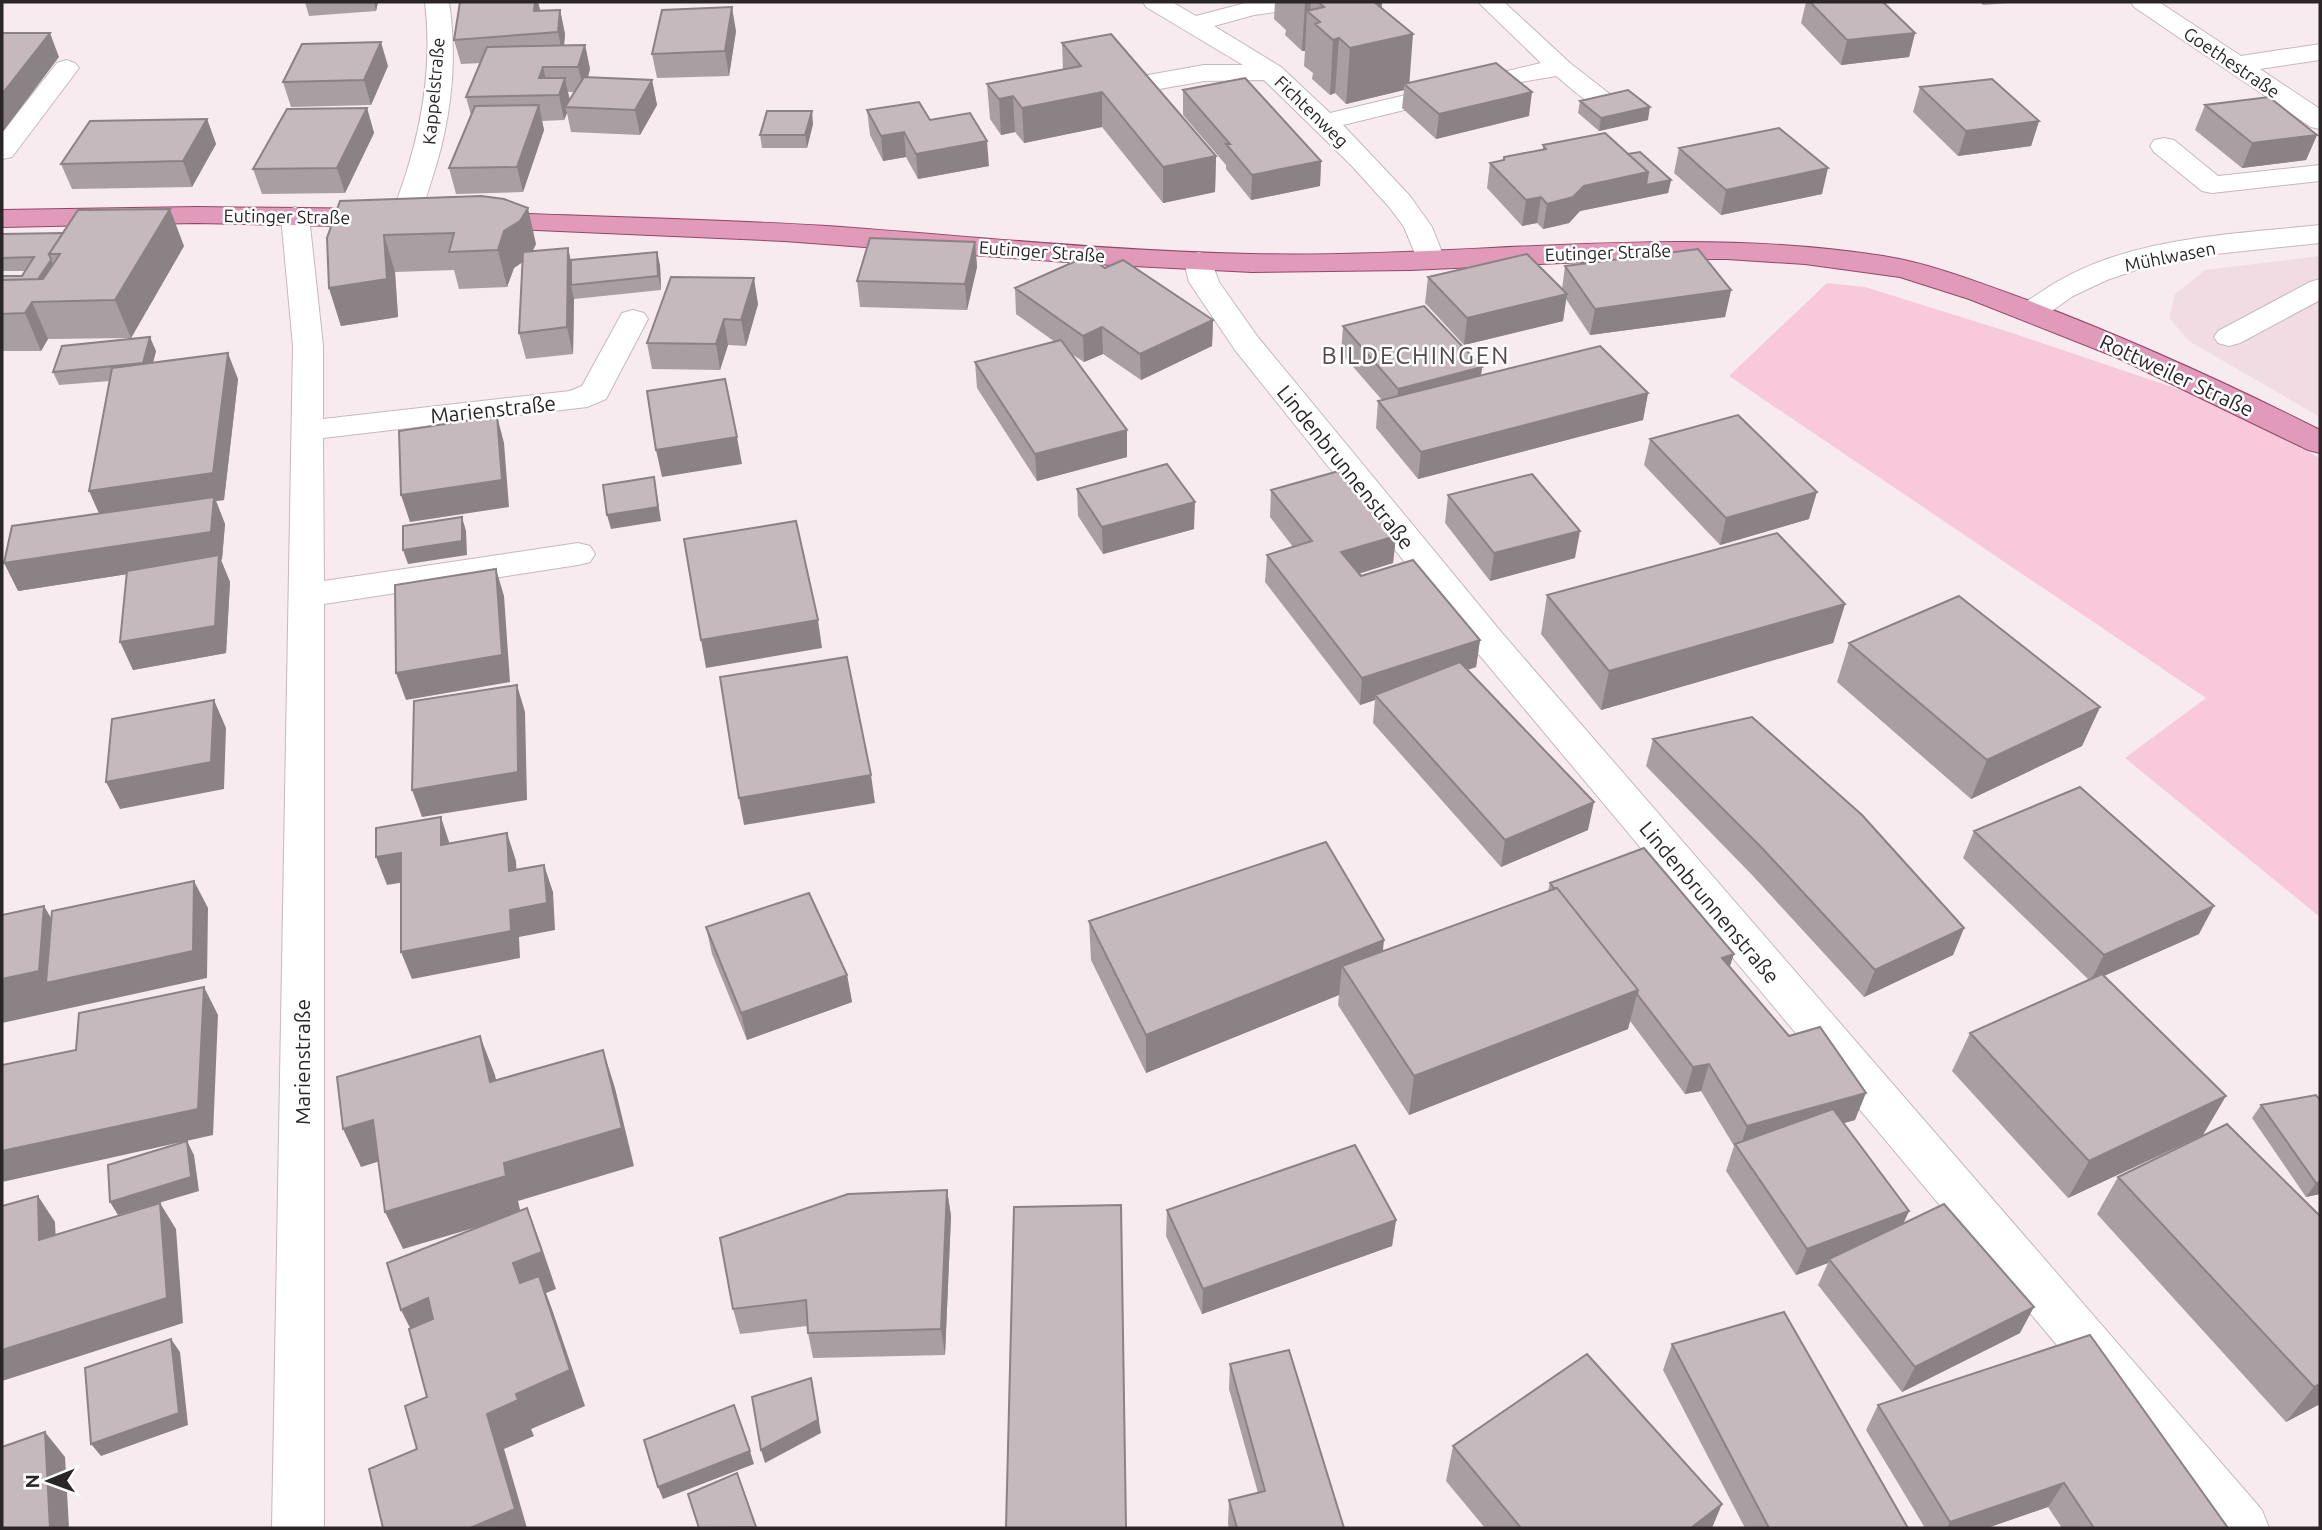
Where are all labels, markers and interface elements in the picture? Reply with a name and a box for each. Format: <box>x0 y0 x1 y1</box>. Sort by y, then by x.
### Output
street label: Goethestraße <box>2180 23 2284 101</box>
street label: Kappelstraße <box>418 37 448 145</box>
street label: Fichtenweg <box>1271 71 1353 151</box>
street label: Eutinger Straße <box>224 205 350 227</box>
street label: Eutinger Straße <box>978 237 1106 265</box>
street label: Mühlwasen <box>2123 237 2217 275</box>
street label: Eutinger Straße <box>1544 240 1672 264</box>
street label: Rottweiler Straße <box>2096 329 2258 421</box>
district label: BILDECHINGEN <box>1322 342 1510 369</box>
street label: Lindenbrunnenstraße <box>1273 380 1419 554</box>
street label: Marienstraße <box>429 390 557 428</box>
street label: Lindenbrunnenstraße <box>1635 816 1785 988</box>
street label: Marienstraße <box>290 999 314 1125</box>
north arrow <box>14 1446 84 1516</box>
text: N <box>21 1474 43 1489</box>

